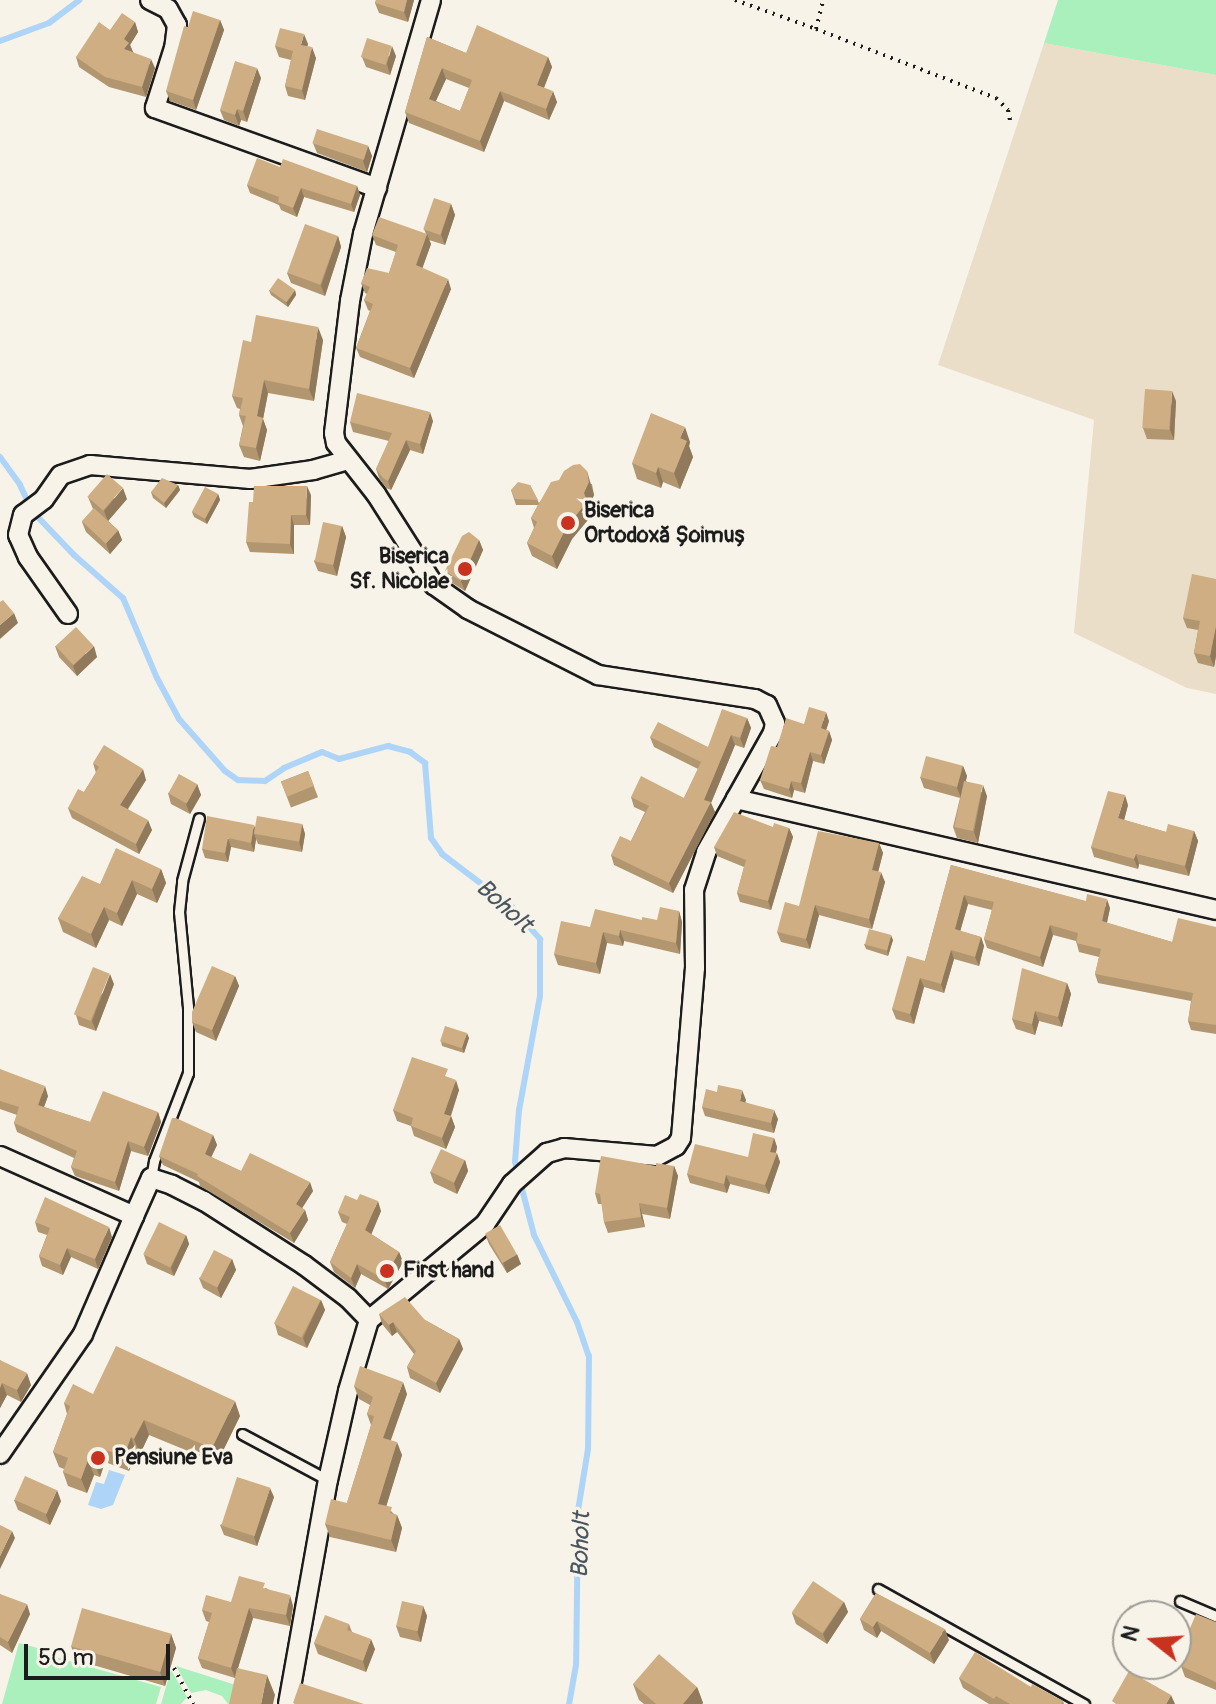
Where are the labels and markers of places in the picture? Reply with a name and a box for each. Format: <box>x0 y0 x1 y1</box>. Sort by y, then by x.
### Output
place label: Biserica Ortodoxă Șoimuș <box>584 497 748 548</box>
marker: Biserica Ortodoxă Șoimuș <box>559 514 577 532</box>
place label: Biserica Sf. Nicolae <box>350 543 449 594</box>
marker: Biserica Sf. Nicolae <box>456 560 474 578</box>
place label: First hand <box>403 1258 495 1284</box>
marker: First hand <box>378 1262 396 1280</box>
place label: Pensiune Eva <box>114 1445 233 1471</box>
marker: Pensiune Eva <box>89 1449 107 1467</box>

